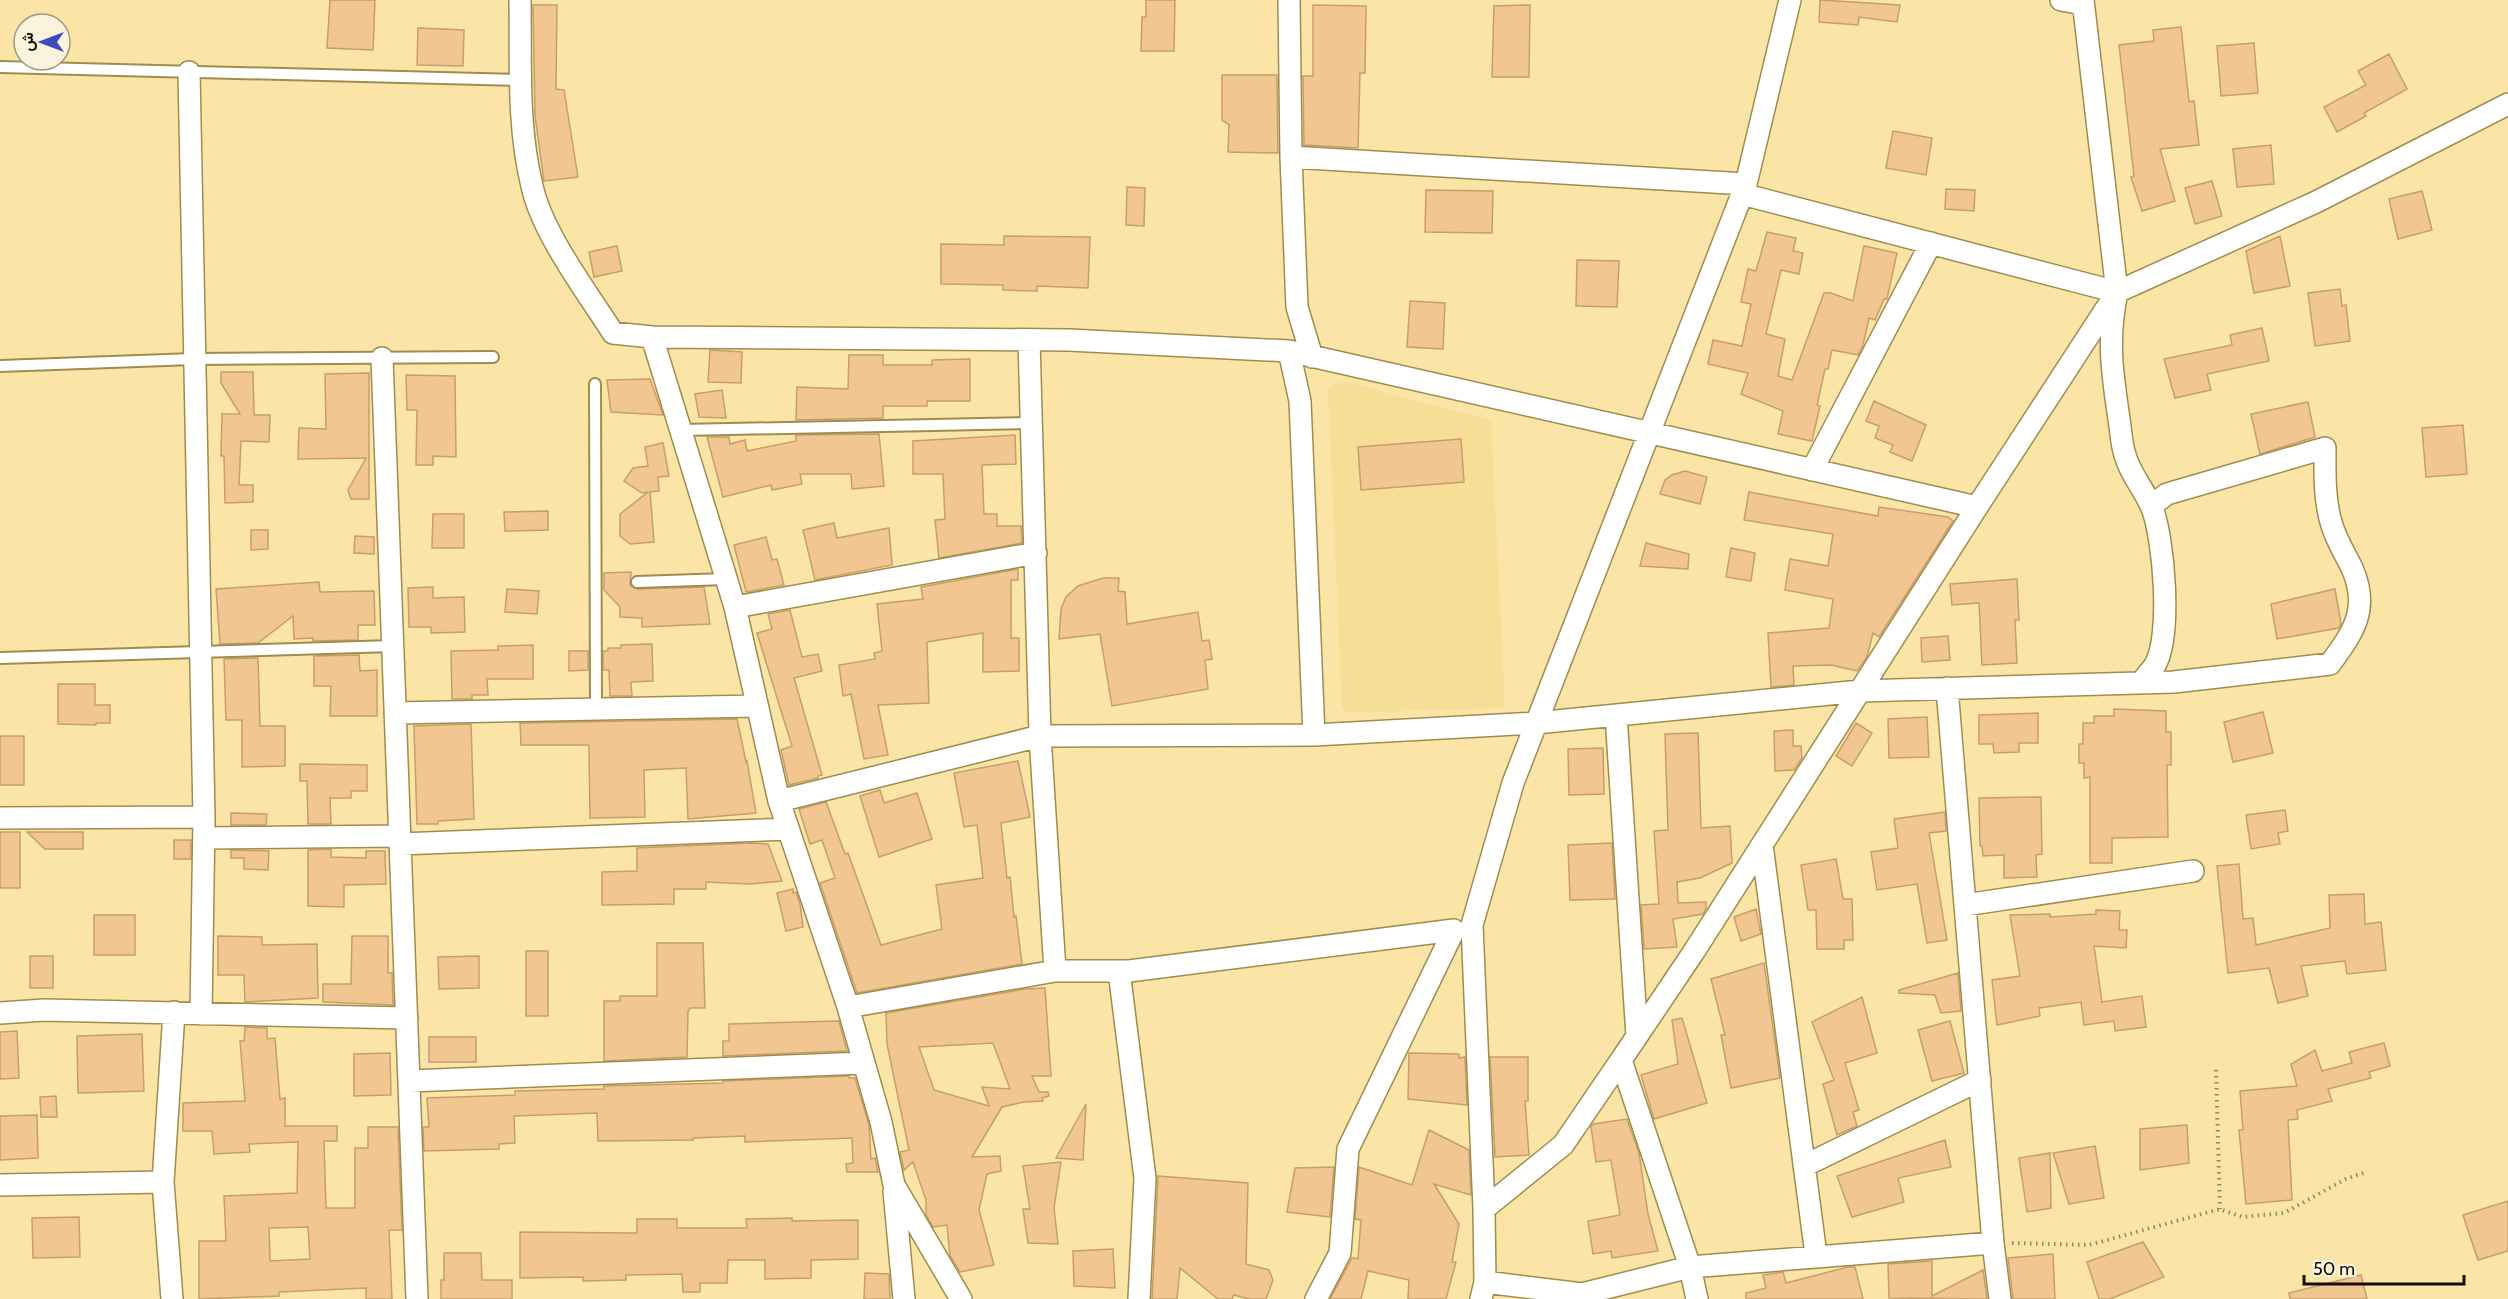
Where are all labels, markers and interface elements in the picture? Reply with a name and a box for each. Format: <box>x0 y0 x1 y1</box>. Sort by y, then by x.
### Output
north arrow <box>12 12 72 72</box>
text: ش <box>18 32 37 52</box>
scale bar <box>2304 1248 2464 1286</box>
text: 50 m <box>2313 1258 2355 1280</box>

